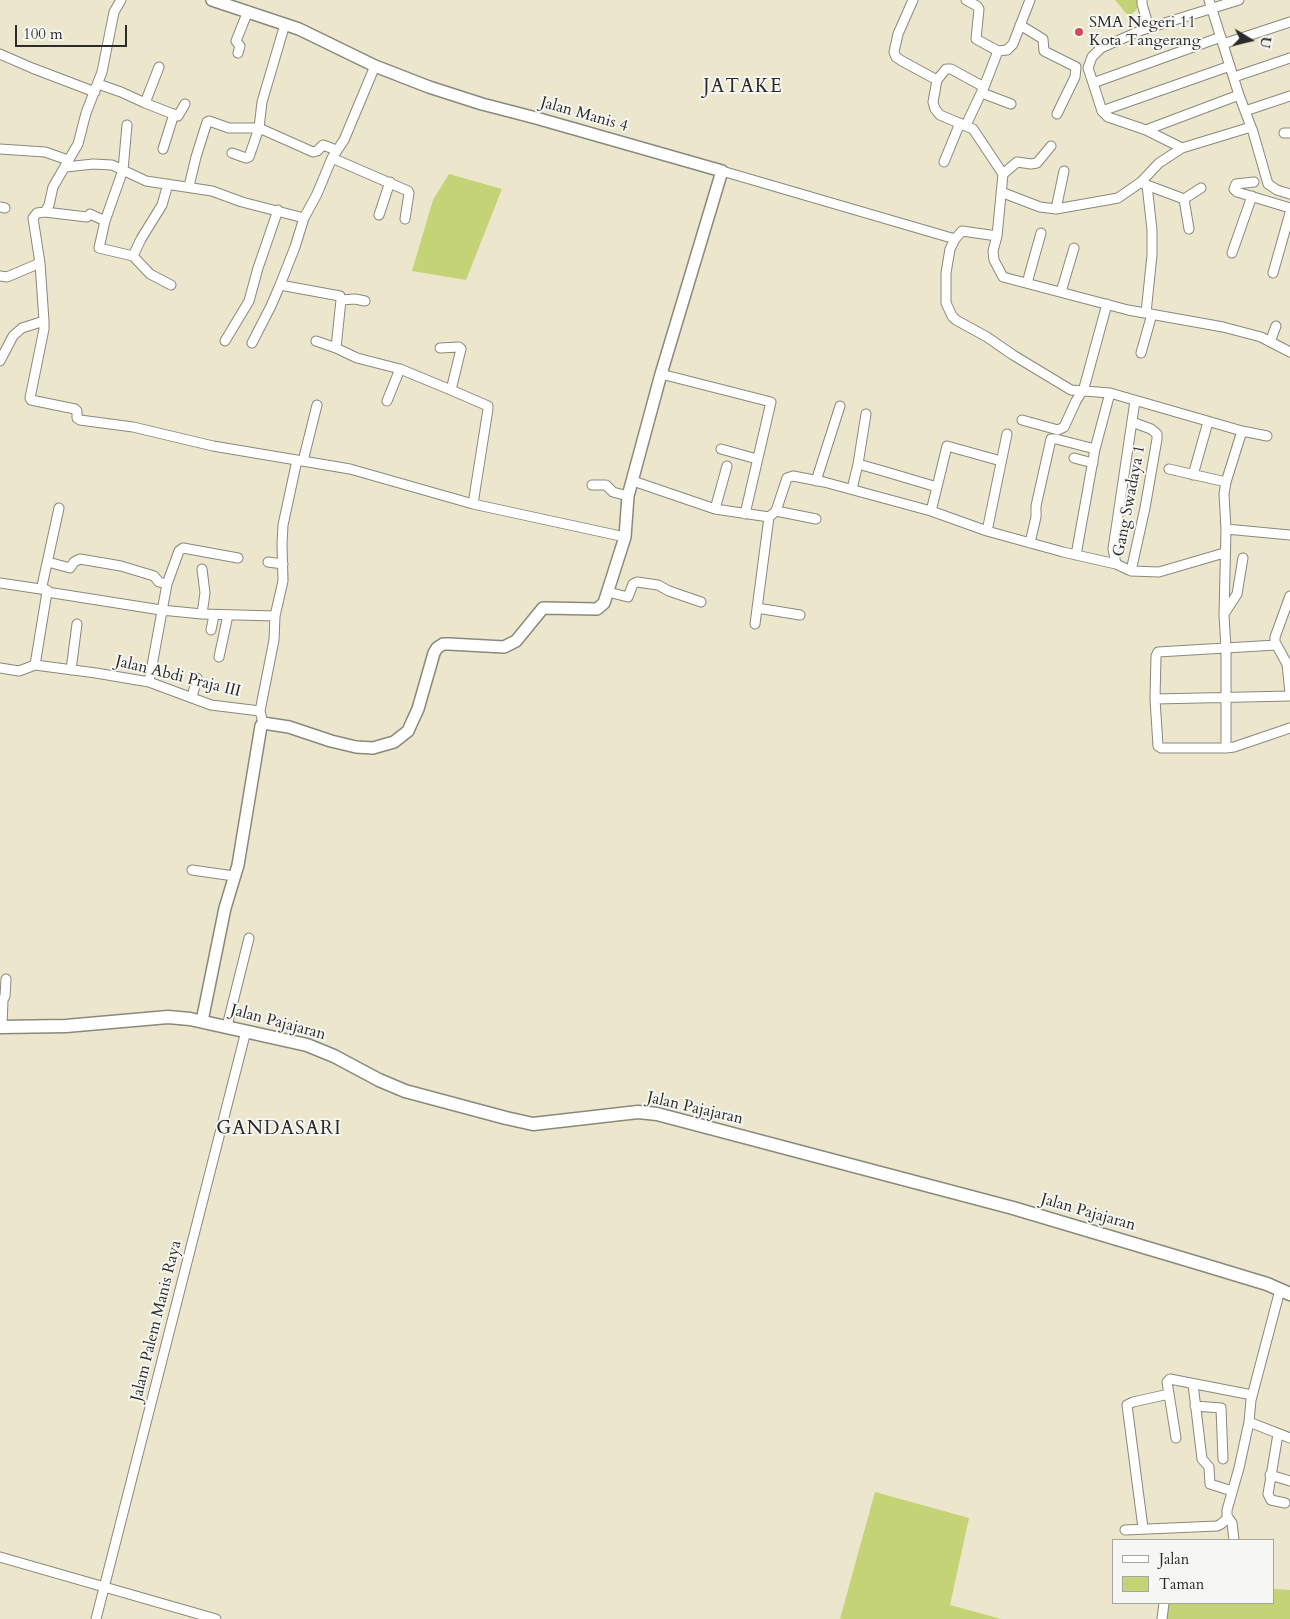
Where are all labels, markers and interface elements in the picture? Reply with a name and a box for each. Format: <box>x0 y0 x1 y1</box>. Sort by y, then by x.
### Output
place label: SMA Negeri 11 Kota Tangerang <box>1089 13 1201 51</box>
scale bar <box>18 15 130 47</box>
north arrow <box>1225 15 1275 65</box>
text: 100 m <box>23 24 63 44</box>
marker: SMA Negeri 11 Kota Tangerang <box>1073 26 1085 38</box>
text: U <box>1255 35 1276 50</box>
district label: JATAKE <box>703 77 783 99</box>
street label: Jalan Manis 4 <box>538 93 630 137</box>
street label: Gang Swadaya 1 <box>1110 444 1150 558</box>
street label: Jalan Abdi Praja III <box>113 652 243 702</box>
street label: Jalan Pajajaran <box>228 1001 328 1045</box>
street label: Jalan Pajajaran <box>645 1089 745 1129</box>
district label: GANDASARI <box>215 1119 343 1141</box>
street label: Jalan Pajajaran <box>1038 1190 1138 1236</box>
street label: Jalam Palem Manis Raya <box>128 1238 186 1404</box>
legend <box>1112 1539 1275 1604</box>
text: Jalan <box>1159 1549 1189 1569</box>
text: Taman <box>1159 1574 1204 1594</box>

